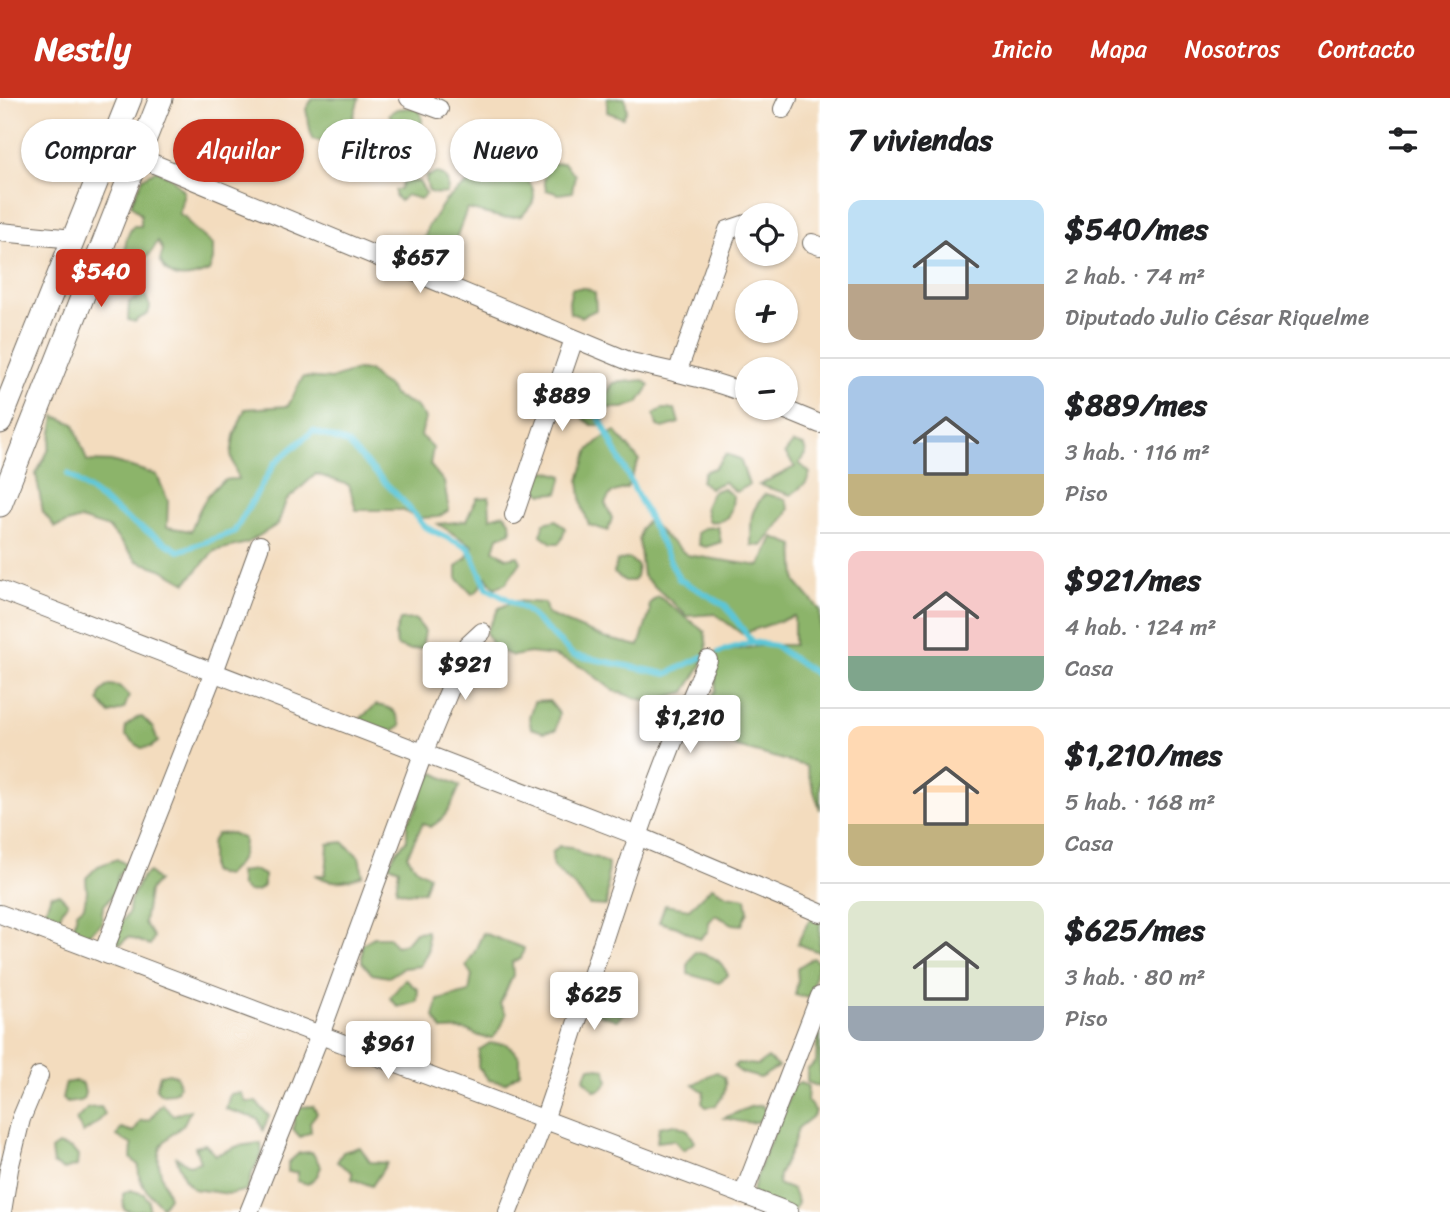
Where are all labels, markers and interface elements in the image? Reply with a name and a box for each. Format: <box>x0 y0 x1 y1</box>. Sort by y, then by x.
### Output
text: Nestly <box>35 20 131 78</box>
text: Inicio <box>993 28 1052 70</box>
text: Mapa <box>1090 28 1147 70</box>
text: Nosotros <box>1185 28 1280 70</box>
text: Contacto <box>1318 28 1415 70</box>
text: 7 viviendas <box>848 113 993 167</box>
chip: Comprar <box>21 119 159 182</box>
chip: Alquilar <box>173 119 304 182</box>
chip: Filtros <box>318 119 436 182</box>
chip: Nuevo <box>450 119 562 182</box>
icon: filters <box>1384 121 1422 159</box>
text: $540/mes <box>1065 202 1208 256</box>
map controls <box>735 203 798 420</box>
button: locate <box>735 203 798 266</box>
icon: home <box>904 228 988 312</box>
pin: $657 <box>379 236 461 295</box>
text: $657 <box>392 237 448 278</box>
pin: $540 <box>60 250 142 309</box>
text: $540 <box>72 251 130 292</box>
text: 2 hab. · 74 m² <box>1065 256 1205 297</box>
button: + <box>735 280 798 343</box>
text: Diputado Julio César Riquelme <box>1065 297 1369 338</box>
button: − <box>735 357 798 420</box>
pin: $889 <box>521 374 603 433</box>
text: $889 <box>533 375 591 416</box>
text: $889/mes <box>1065 378 1207 432</box>
icon: home <box>904 404 988 488</box>
text: 3 hab. · 116 m² <box>1065 432 1210 473</box>
text: Piso <box>1065 473 1108 514</box>
text: $921/mes <box>1065 553 1201 607</box>
icon: home <box>904 579 988 663</box>
text: 4 hab. · 124 m² <box>1065 607 1217 648</box>
pin: $921 <box>424 642 506 702</box>
text: $921 <box>439 644 491 685</box>
text: Casa <box>1065 648 1113 689</box>
pin: $1,210 <box>633 696 747 755</box>
text: $1,210 <box>655 697 725 738</box>
text: $1,210/mes <box>1065 728 1222 782</box>
icon: home <box>904 754 988 838</box>
text: 5 hab. · 168 m² <box>1065 782 1215 823</box>
text: Casa <box>1065 823 1113 864</box>
text: $625/mes <box>1065 903 1205 957</box>
icon: home <box>904 929 988 1013</box>
text: 3 hab. · 80 m² <box>1065 957 1206 998</box>
pin: $625 <box>553 972 635 1032</box>
text: $625 <box>566 974 622 1015</box>
text: Piso <box>1065 998 1108 1039</box>
pin: $961 <box>347 1021 429 1081</box>
text: $961 <box>362 1023 414 1064</box>

